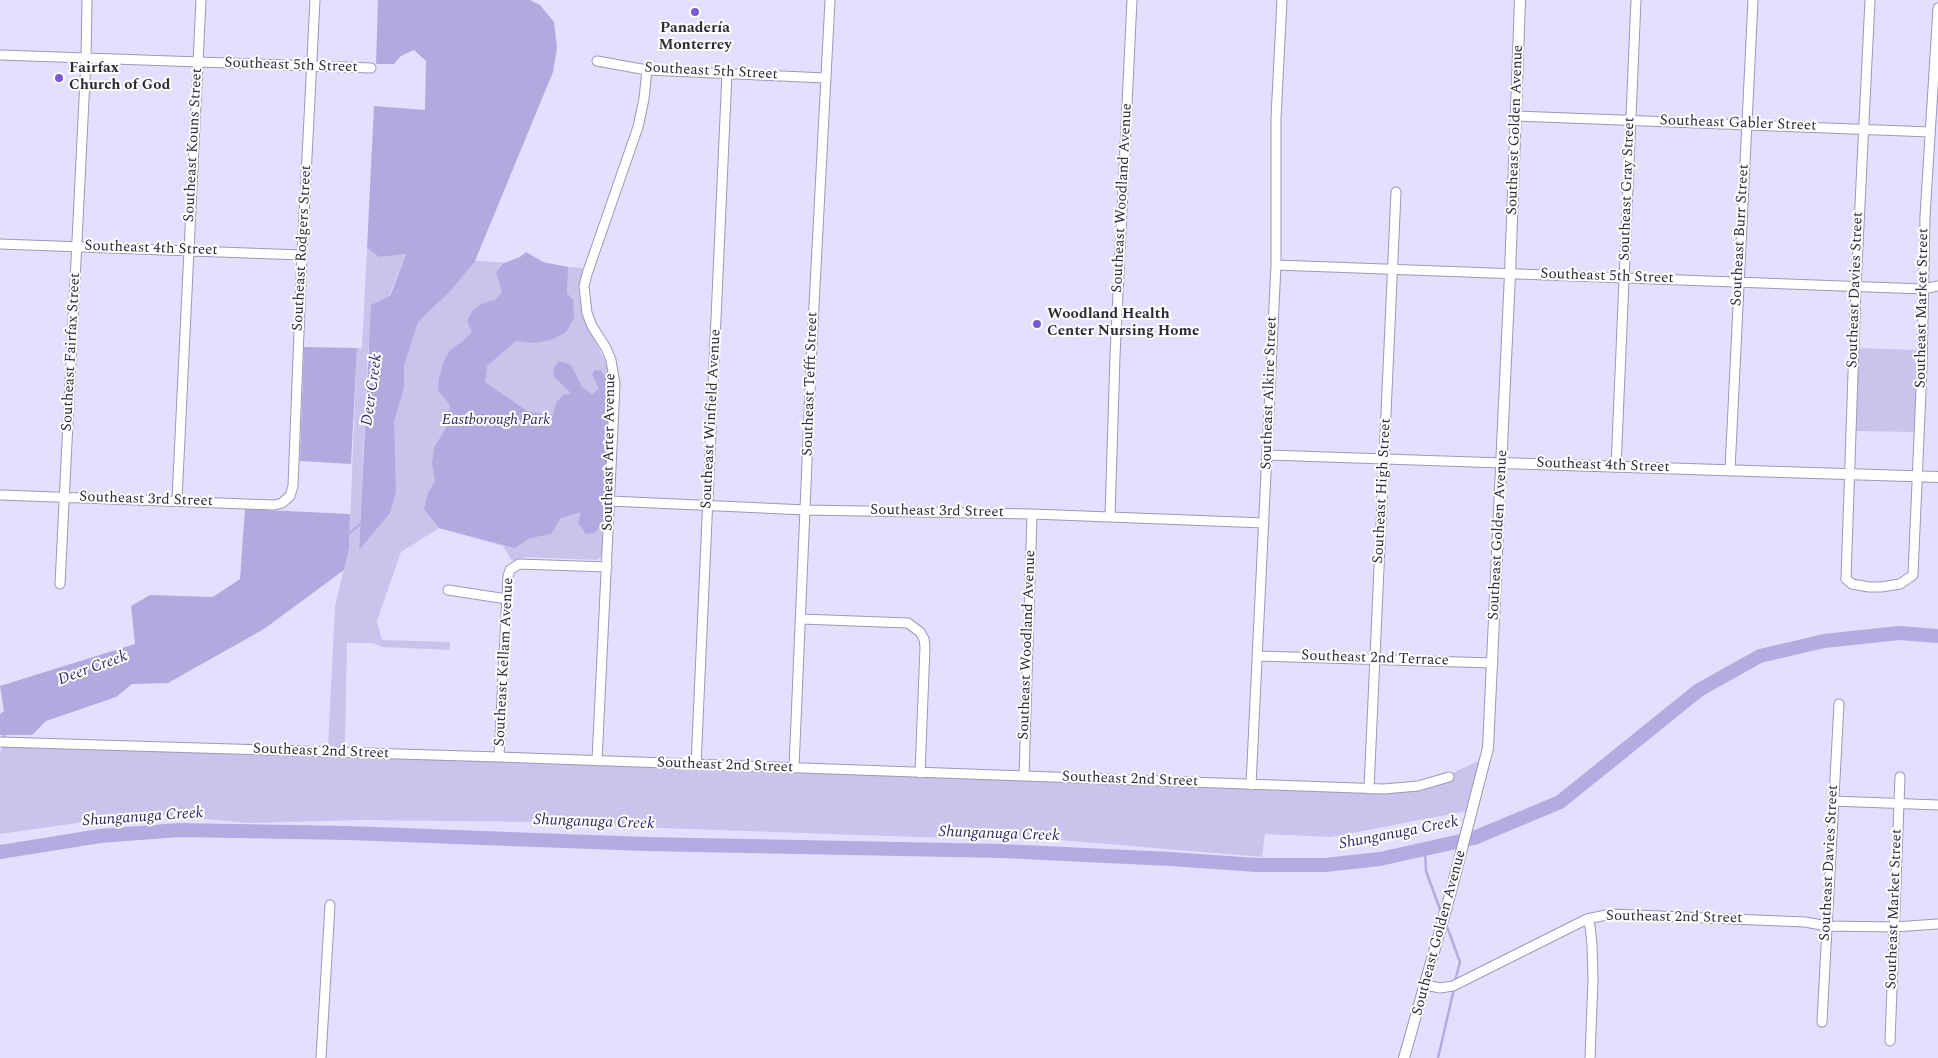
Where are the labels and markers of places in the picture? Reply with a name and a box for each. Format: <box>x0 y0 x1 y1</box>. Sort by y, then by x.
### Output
marker: Panadería Monterrey <box>689 6 701 18</box>
place label: Panadería Monterrey <box>658 20 732 55</box>
place label: Fairfax Church of God <box>69 60 170 95</box>
marker: Fairfax Church of God <box>53 72 65 84</box>
place label: Woodland Health Center Nursing Home <box>1047 306 1199 341</box>
marker: Woodland Health Center Nursing Home <box>1031 318 1043 330</box>

